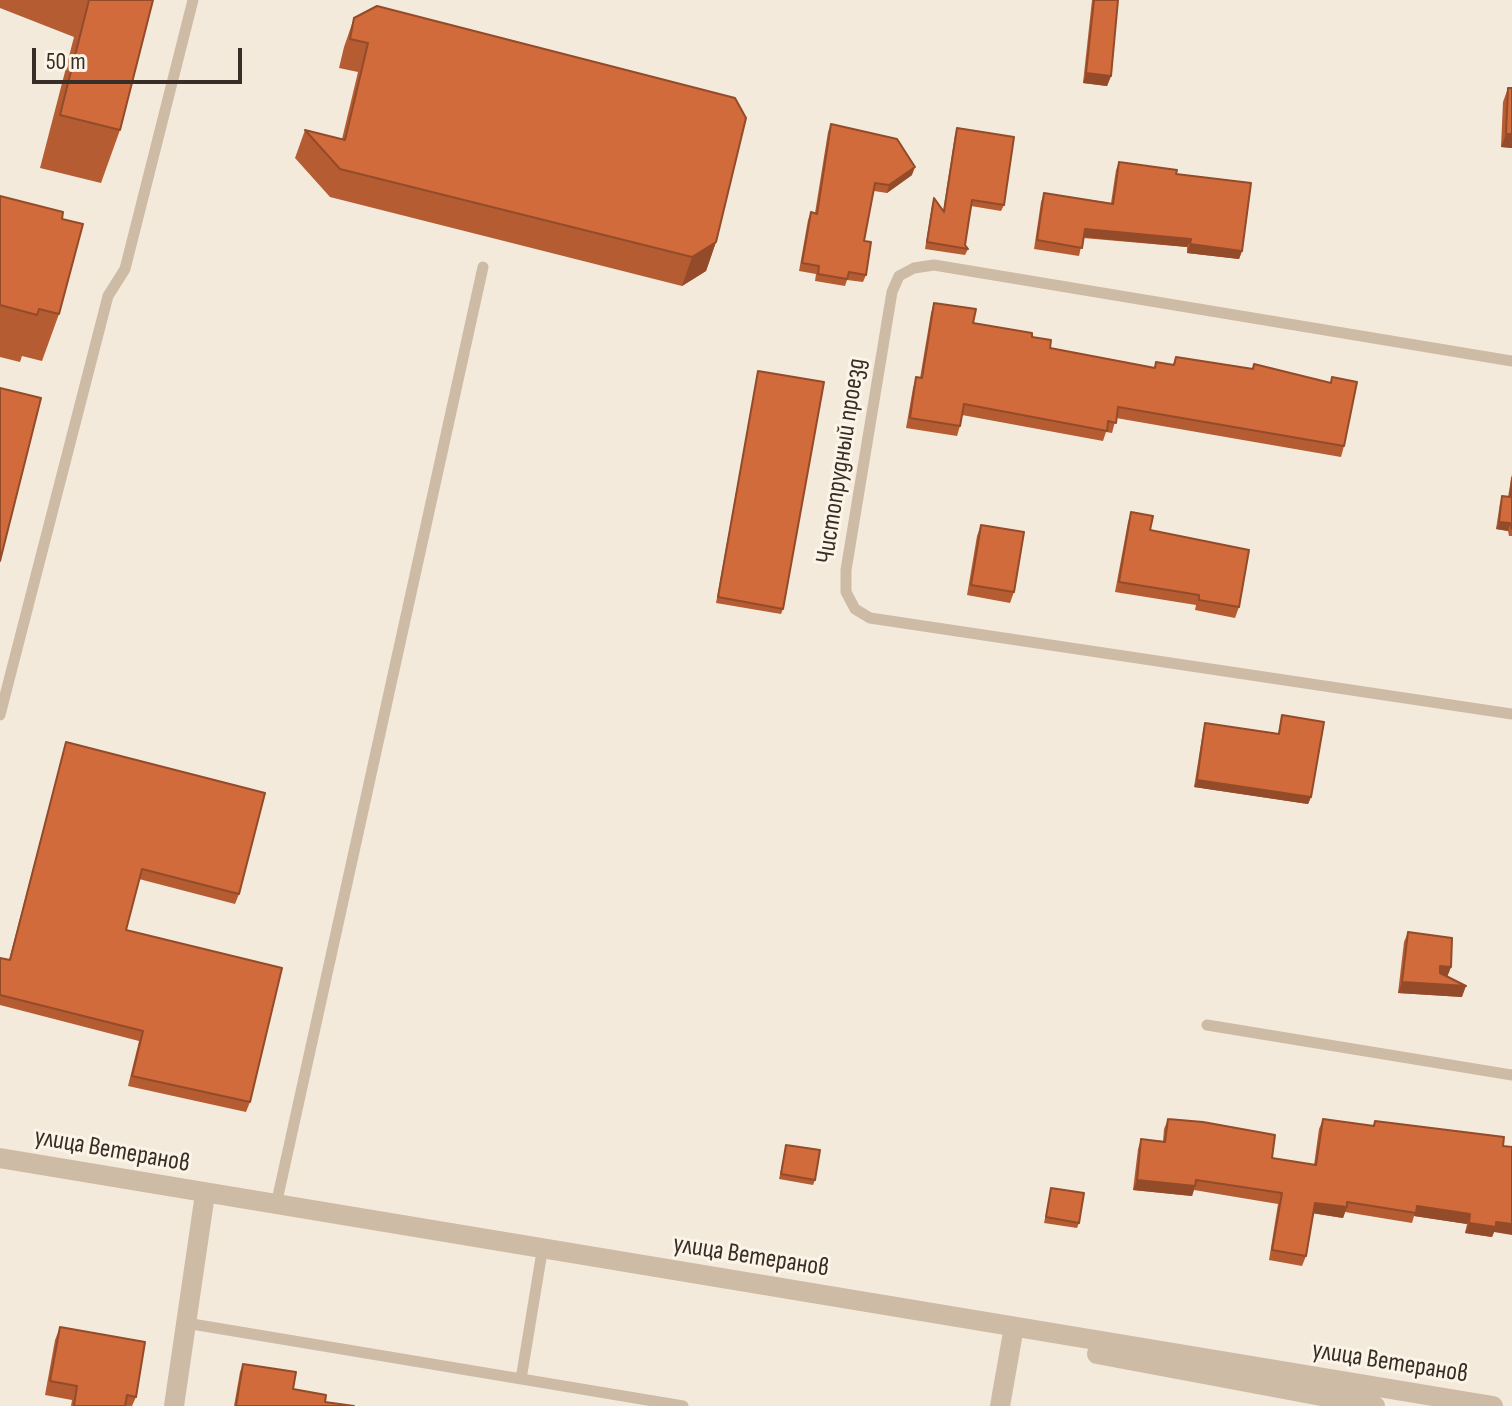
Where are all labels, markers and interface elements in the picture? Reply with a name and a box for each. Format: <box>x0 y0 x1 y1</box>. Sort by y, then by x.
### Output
scale bar <box>36 32 246 82</box>
text: 50 m <box>46 47 86 76</box>
street label: Чистопрудный проезд <box>810 356 874 566</box>
street label: улица Ветеранов <box>32 1122 192 1180</box>
street label: улица Ветеранов <box>671 1229 831 1285</box>
street label: улица Ветеранов <box>1310 1335 1470 1391</box>

